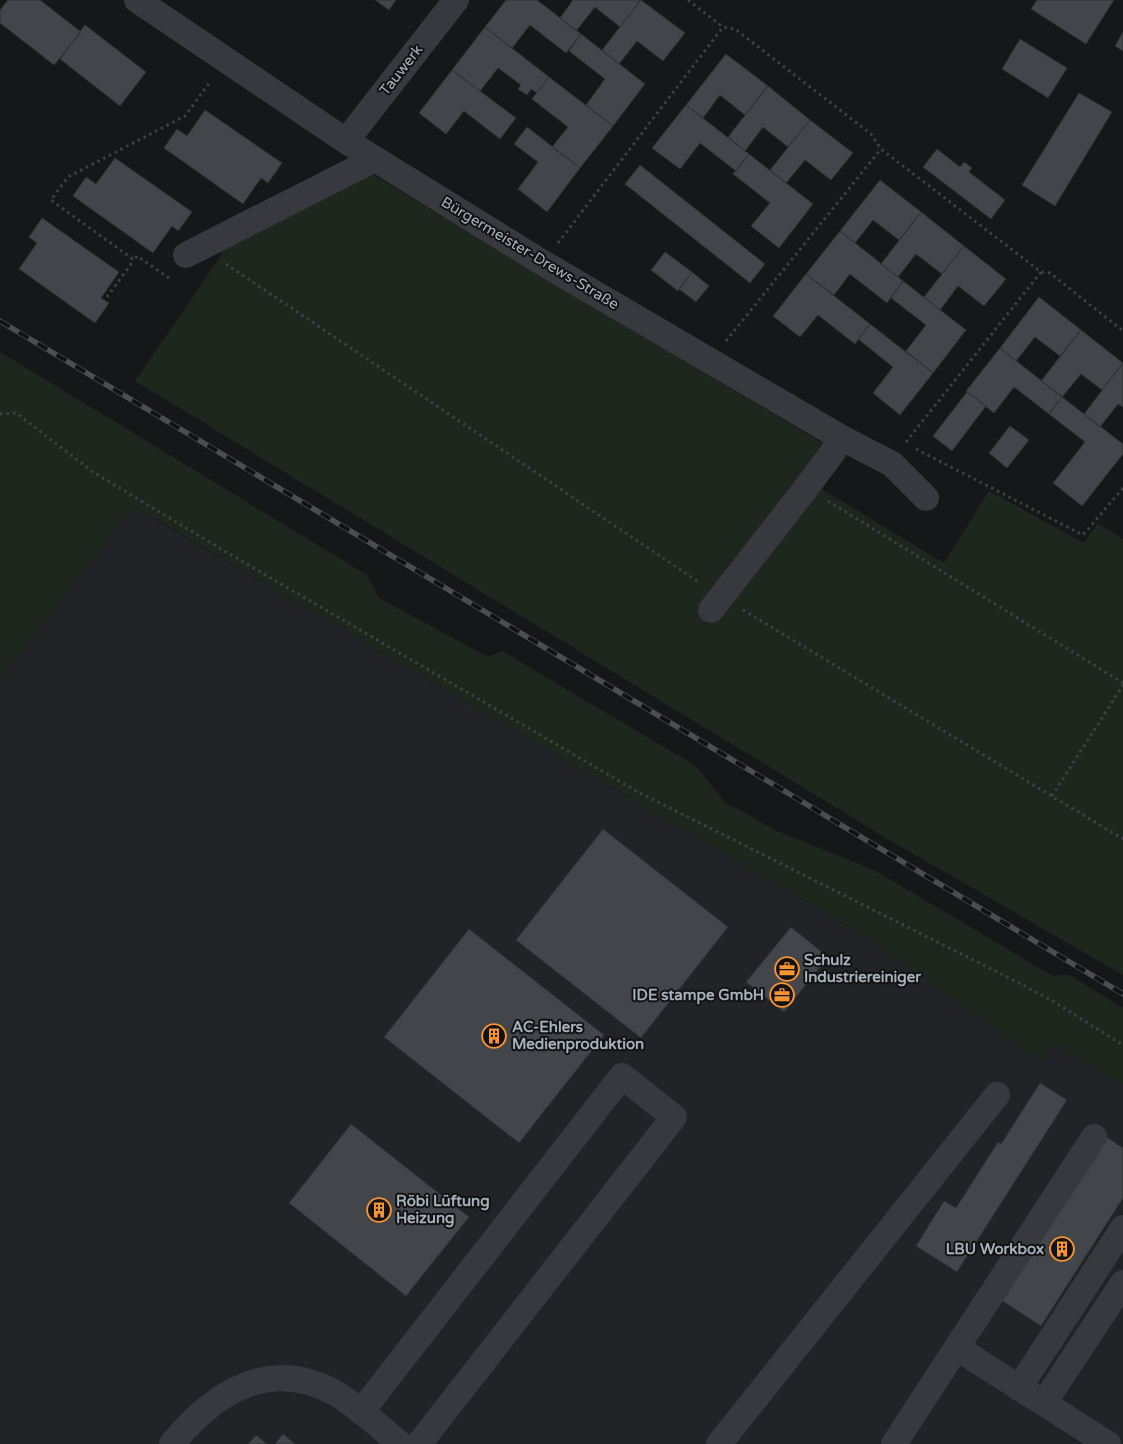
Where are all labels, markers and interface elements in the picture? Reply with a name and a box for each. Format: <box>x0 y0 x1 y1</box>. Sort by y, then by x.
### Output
street label: Tauwerk <box>376 41 426 99</box>
street label: Bürgermeister-Drews-Straße <box>438 193 622 313</box>
place label: Schulz Industriereiniger <box>804 951 921 987</box>
office icon: Schulz Industriereiniger <box>774 956 800 982</box>
office icon: IDE stampe GmbH <box>769 982 795 1008</box>
place label: IDE stampe GmbH <box>632 986 764 1005</box>
place label: AC-Ehlers Medienproduktion <box>512 1018 644 1054</box>
building icon: AC-Ehlers Medienproduktion <box>481 1023 507 1049</box>
place label: Röbi Lüftung Heizung <box>396 1192 490 1228</box>
building icon: Röbi Lüftung Heizung <box>366 1197 392 1223</box>
building icon: LBU Workbox <box>1049 1236 1075 1262</box>
place label: LBU Workbox <box>946 1240 1044 1258</box>

